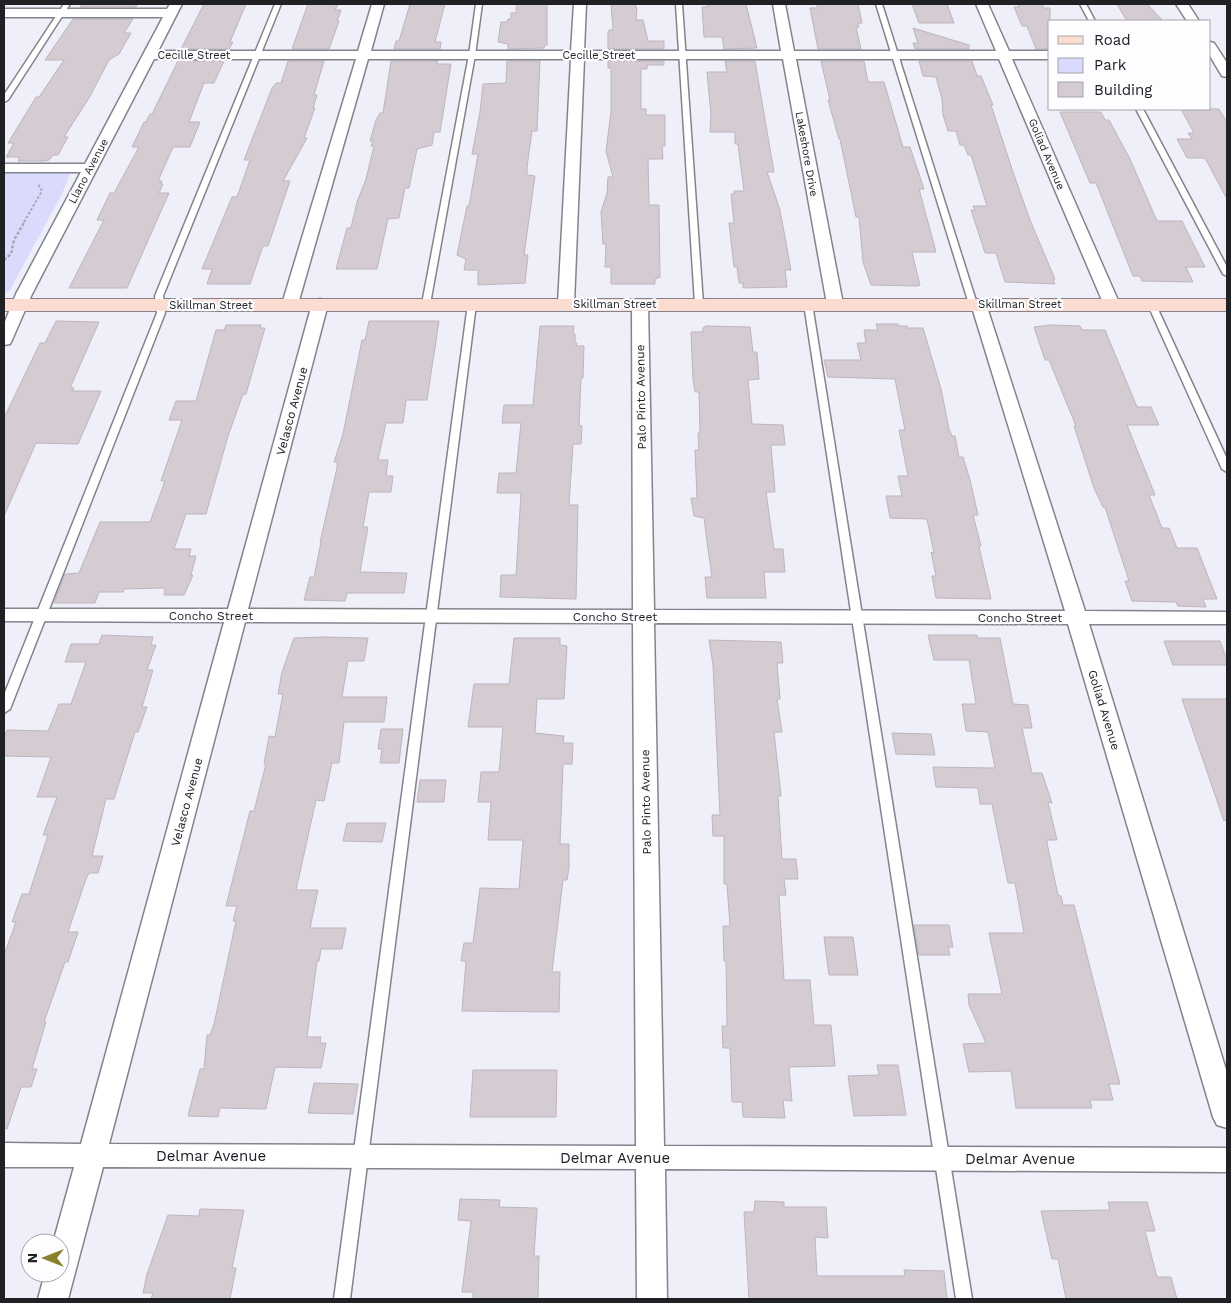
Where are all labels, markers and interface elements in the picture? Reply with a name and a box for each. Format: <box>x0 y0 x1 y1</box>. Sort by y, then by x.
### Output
legend <box>1048 20 1211 110</box>
text: Road <box>1094 31 1131 49</box>
street label: Cecille Street <box>158 49 231 62</box>
street label: Cecille Street <box>563 49 636 62</box>
text: Park <box>1094 56 1127 74</box>
text: Building <box>1094 81 1152 99</box>
street label: Lakeshore Drive <box>793 111 820 198</box>
street label: Goliad Avenue <box>1026 117 1067 192</box>
street label: Llano Avenue <box>66 136 111 206</box>
street label: Skillman Street <box>573 298 657 311</box>
street label: Skillman Street <box>978 298 1062 311</box>
street label: Skillman Street <box>169 299 253 312</box>
street label: Palo Pinto Avenue <box>633 344 649 450</box>
street label: Velasco Avenue <box>273 365 311 457</box>
street label: Concho Street <box>169 609 253 623</box>
street label: Concho Street <box>573 610 657 624</box>
street label: Concho Street <box>978 611 1062 625</box>
street label: Goliad Avenue <box>1085 668 1123 752</box>
street label: Palo Pinto Avenue <box>638 749 654 855</box>
street label: Velasco Avenue <box>168 756 206 848</box>
street label: Delmar Avenue <box>156 1147 266 1165</box>
street label: Delmar Avenue <box>560 1149 670 1167</box>
street label: Delmar Avenue <box>965 1150 1075 1168</box>
north arrow <box>20 1233 70 1283</box>
text: N <box>24 1253 40 1263</box>

